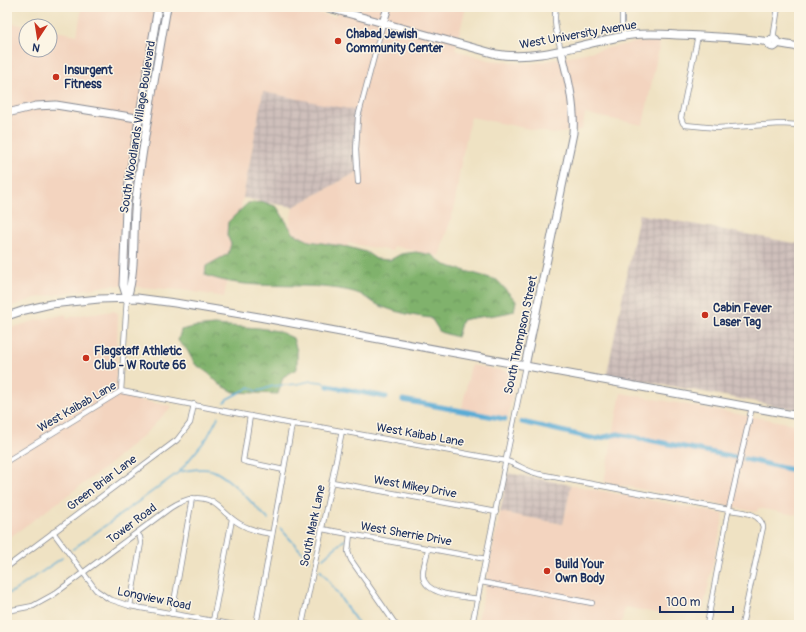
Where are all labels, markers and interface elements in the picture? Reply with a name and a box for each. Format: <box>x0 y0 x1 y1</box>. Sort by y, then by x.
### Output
street label: West University Avenue <box>518 17 638 53</box>
north arrow <box>18 18 58 58</box>
place label: Chabad Jewish Community Center <box>346 27 444 56</box>
marker: Chabad Jewish Community Center <box>333 36 343 46</box>
text: N <box>30 40 41 54</box>
street label: South Woodlands Village Boulevard <box>117 40 159 214</box>
place label: Insurgent Fitness <box>64 63 114 92</box>
marker: Insurgent Fitness <box>51 72 61 82</box>
street label: South Thompson Street <box>501 274 541 396</box>
place label: Cabin Fever Laser Tag <box>713 301 772 330</box>
marker: Cabin Fever Laser Tag <box>700 310 710 320</box>
place label: Flagstaff Athletic Club - W Route 66 <box>94 344 186 373</box>
marker: Flagstaff Athletic Club - W Route 66 <box>81 353 91 363</box>
street label: West Kaibab Lane <box>35 378 119 436</box>
street label: West Kaibab Lane <box>375 420 465 450</box>
street label: Green Briar Lane <box>64 452 140 514</box>
street label: West Mikey Drive <box>372 472 458 502</box>
street label: South Mark Lane <box>297 484 329 568</box>
street label: Tower Road <box>104 500 160 548</box>
street label: West Sherrie Drive <box>359 519 453 549</box>
place label: Build Your Own Body <box>555 557 605 586</box>
marker: Build Your Own Body <box>542 566 552 576</box>
street label: Longview Road <box>116 584 192 614</box>
scale bar <box>660 588 733 614</box>
text: 100 m <box>666 595 701 610</box>

